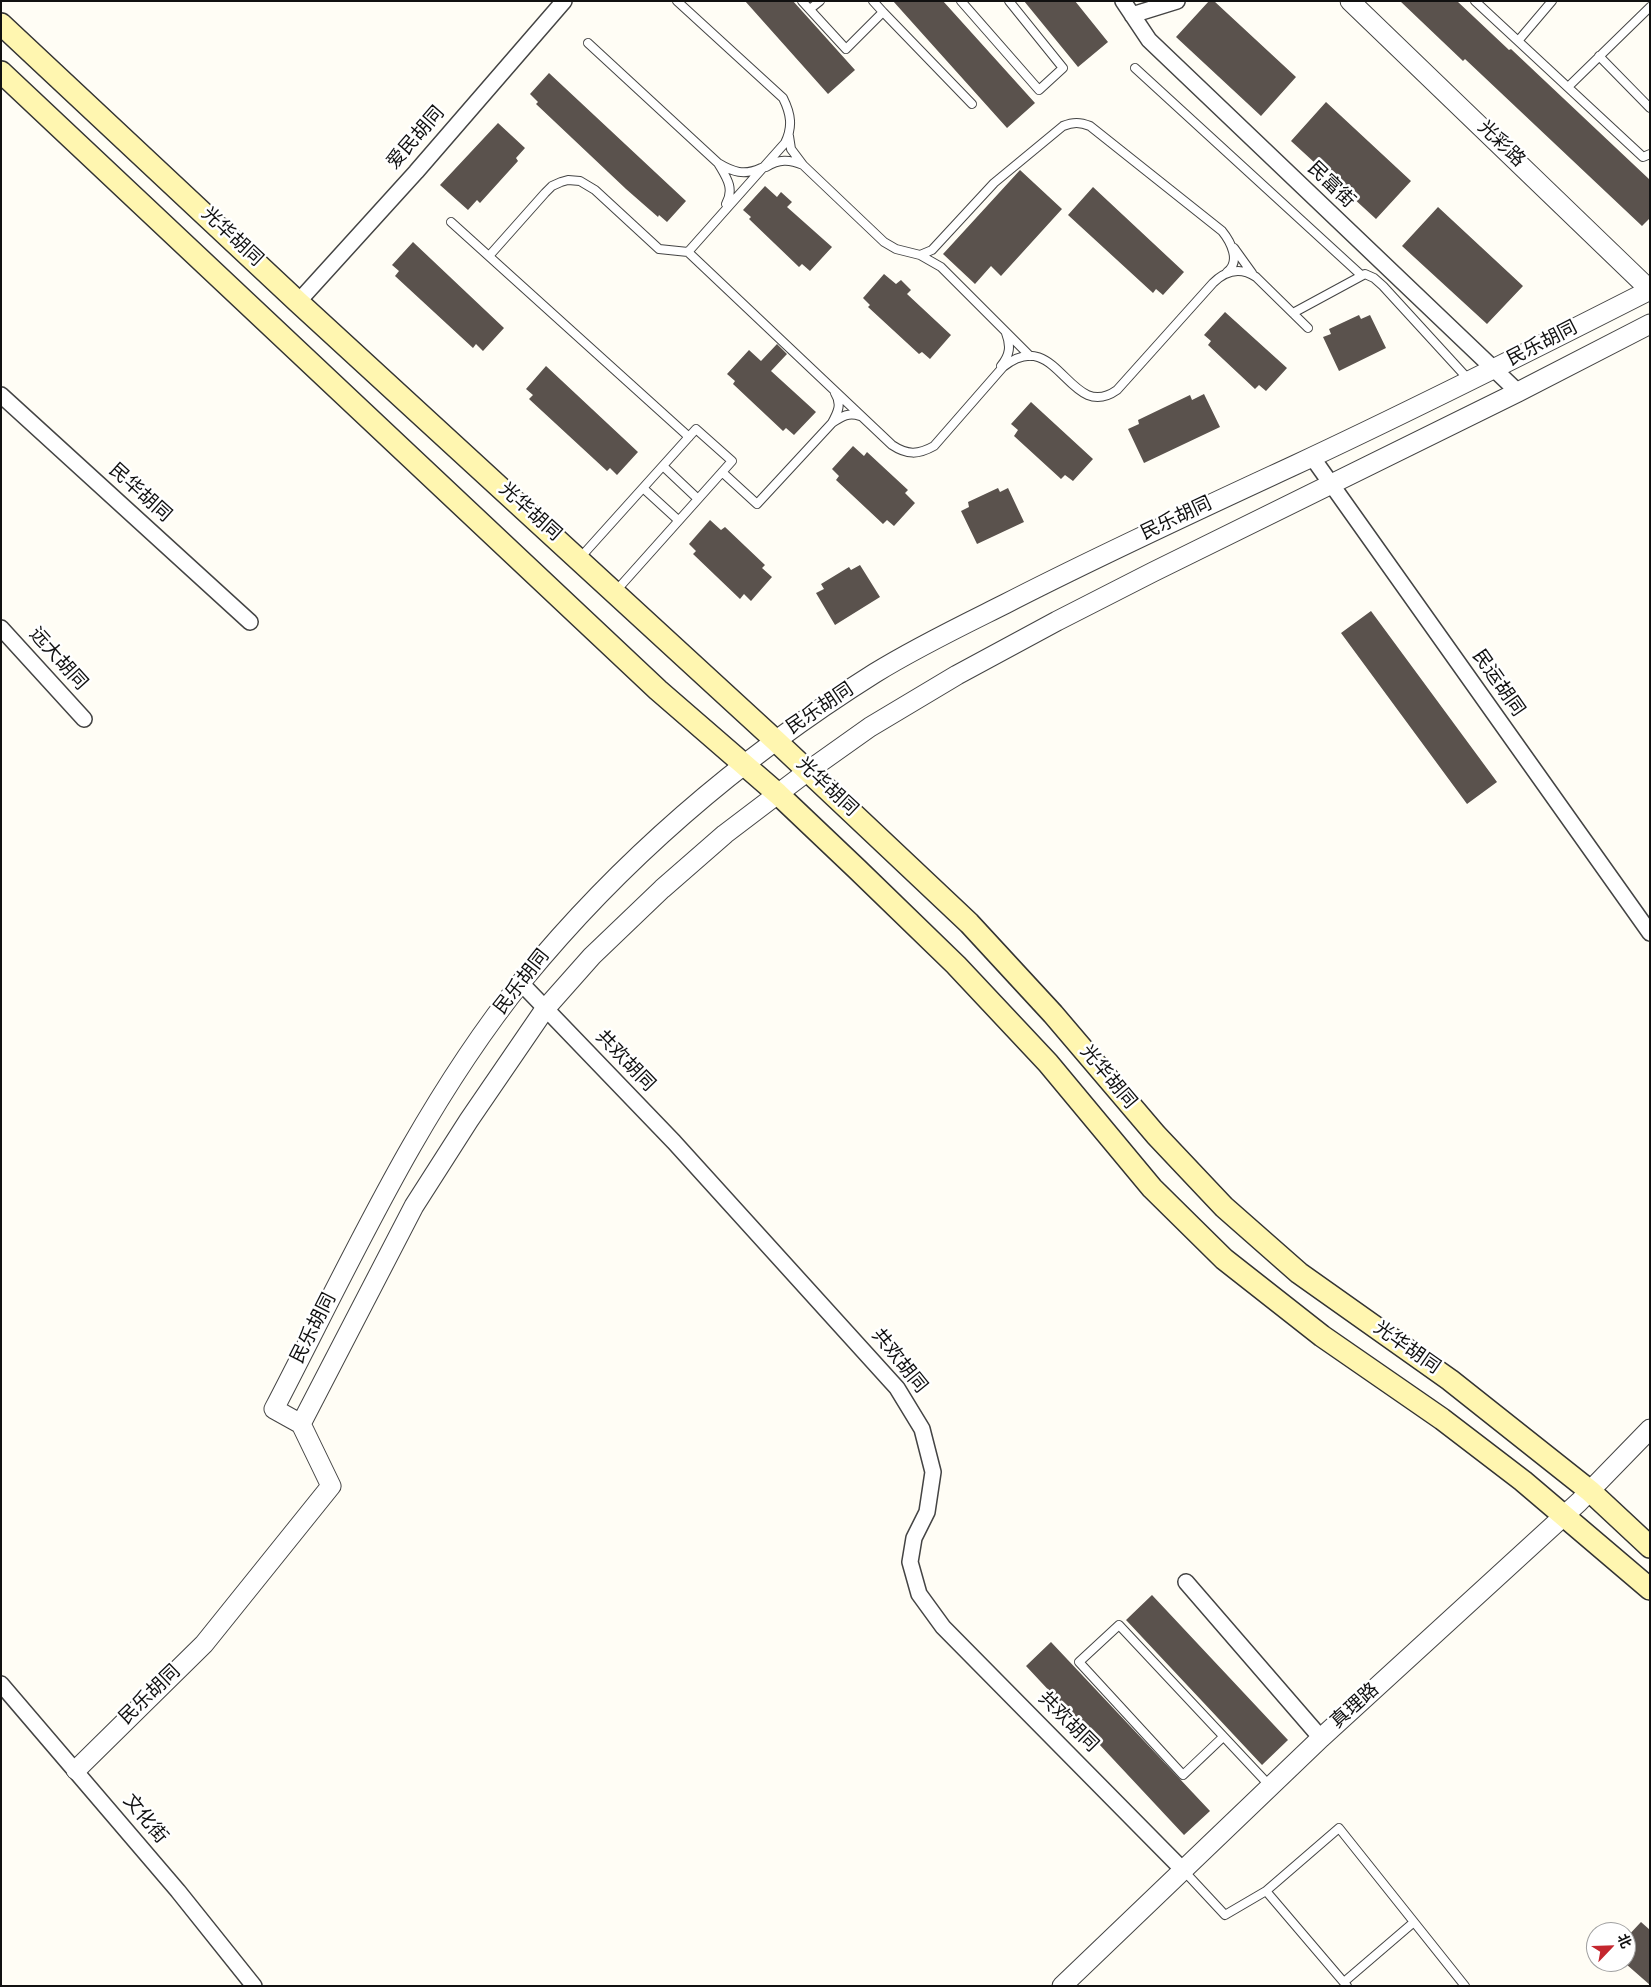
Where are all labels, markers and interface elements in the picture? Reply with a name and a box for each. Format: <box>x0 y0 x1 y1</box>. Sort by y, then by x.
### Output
street label: 爱民胡同 <box>383 103 451 175</box>
street label: 光彩路 <box>1472 117 1528 173</box>
street label: 民富街 <box>1302 158 1358 214</box>
street label: 光华胡同 <box>195 204 267 272</box>
street label: 民乐胡同 <box>1504 318 1582 372</box>
street label: 民华胡同 <box>103 460 175 528</box>
street label: 光华胡同 <box>493 479 565 547</box>
street label: 民乐胡同 <box>1138 494 1216 546</box>
street label: 远大胡同 <box>23 624 91 696</box>
street label: 民运胡同 <box>1466 646 1528 722</box>
street label: 民乐胡同 <box>783 679 859 741</box>
street label: 光华胡同 <box>790 754 862 822</box>
street label: 民乐胡同 <box>491 946 555 1020</box>
street label: 共欢胡同 <box>589 1027 659 1097</box>
street label: 光华胡同 <box>1074 1042 1140 1114</box>
street label: 民乐胡同 <box>288 1290 342 1368</box>
street label: 光华胡同 <box>1368 1318 1444 1380</box>
street label: 共欢胡同 <box>865 1325 931 1399</box>
street label: 民乐胡同 <box>116 1661 186 1731</box>
street label: 真理路 <box>1327 1679 1385 1735</box>
street label: 共欢胡同 <box>1032 1688 1102 1758</box>
street label: 文化街 <box>117 1791 171 1849</box>
north arrow <box>1586 1922 1636 1972</box>
text: 北 <box>1612 1930 1637 1952</box>

